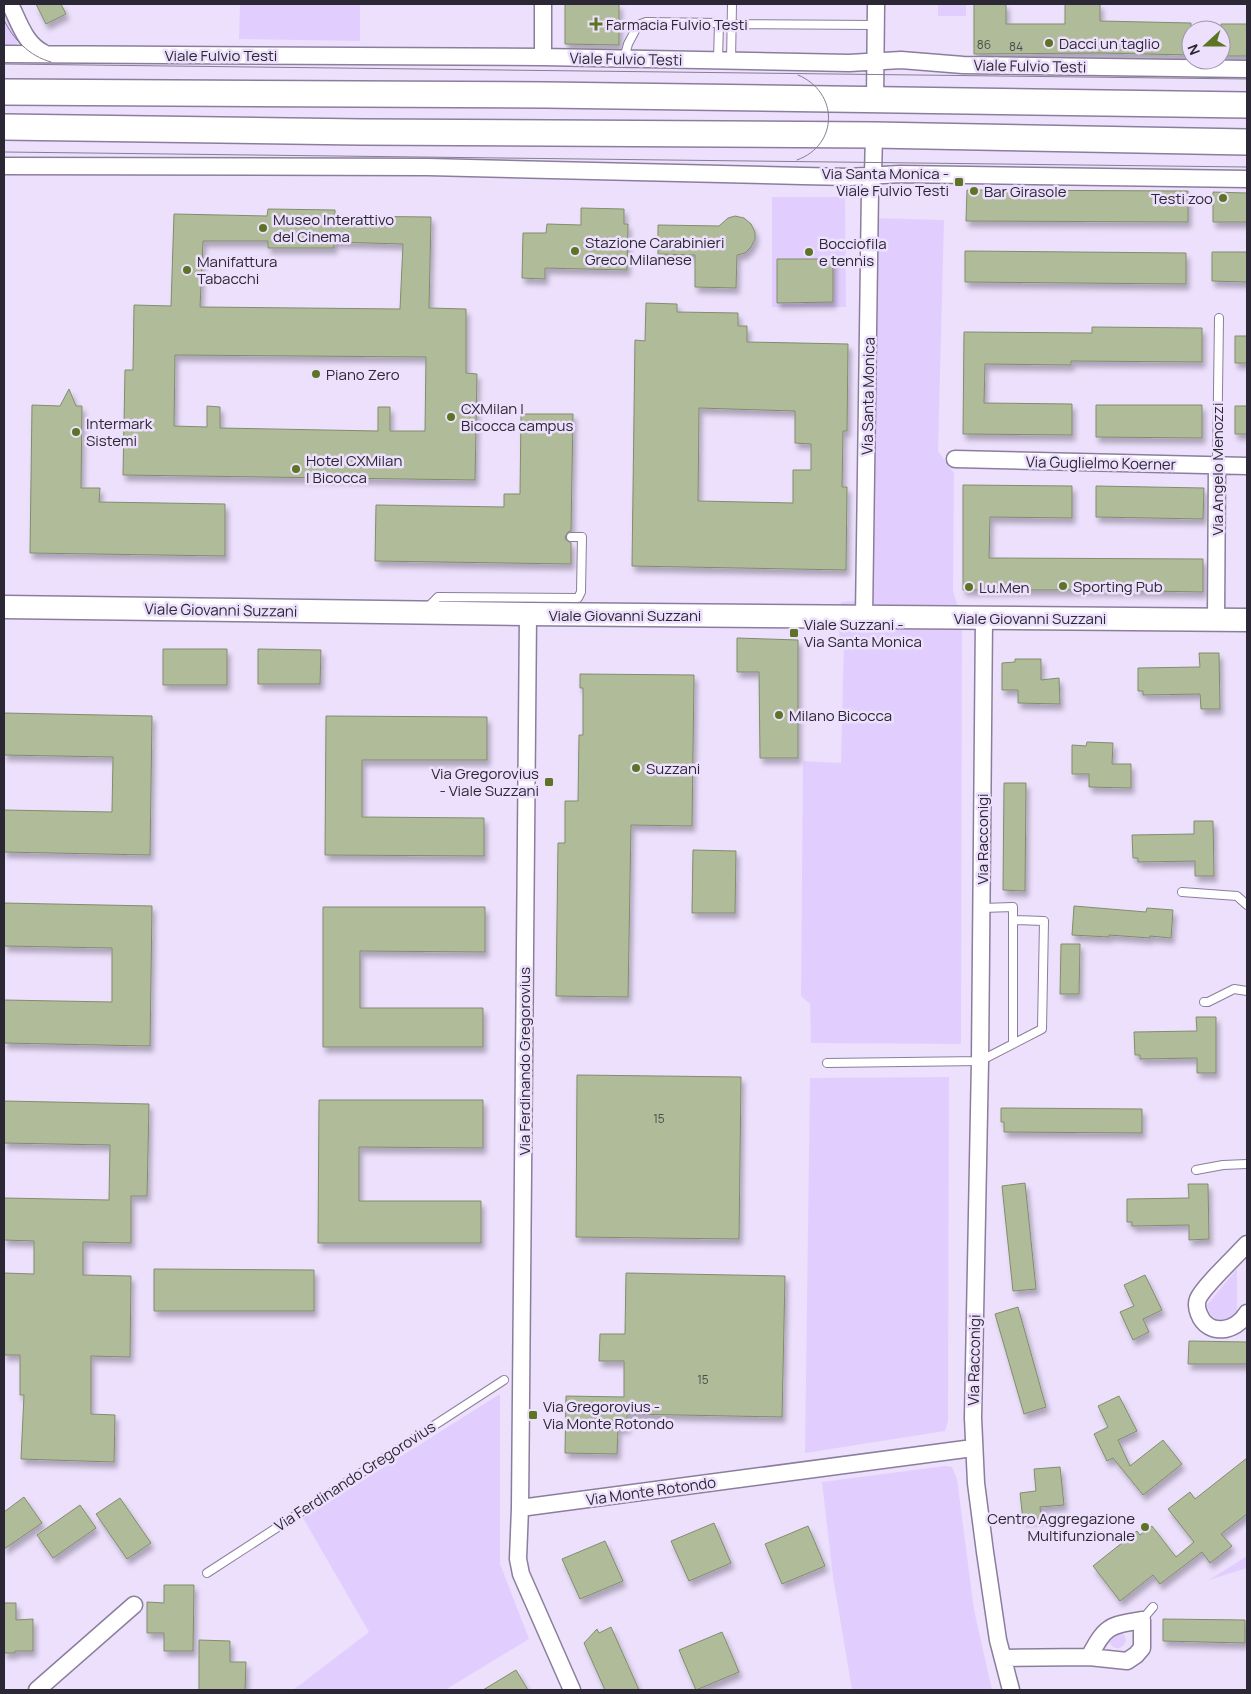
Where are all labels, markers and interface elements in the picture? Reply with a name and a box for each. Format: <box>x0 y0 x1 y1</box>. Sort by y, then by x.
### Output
place label: Farmacia Fulvio Testi <box>606 14 748 35</box>
marker: Farmacia Fulvio Testi <box>590 18 602 30</box>
north arrow <box>1181 20 1231 70</box>
place label: Dacci un taglio <box>1059 33 1160 54</box>
house number: 86 <box>977 36 991 53</box>
marker: Dacci un taglio <box>1043 37 1055 49</box>
house number: 84 <box>1009 38 1023 55</box>
text: N <box>1183 42 1204 58</box>
street label: Viale Fulvio Testi <box>165 45 277 66</box>
street label: Viale Fulvio Testi <box>569 48 683 70</box>
street label: Viale Fulvio Testi <box>973 55 1087 77</box>
place label: Via Santa Monica - Viale Fulvio Testi <box>822 163 949 201</box>
marker: Via Santa Monica - Viale Fulvio Testi <box>953 176 965 188</box>
place label: Bar Girasole <box>984 181 1067 202</box>
marker: Bar Girasole <box>968 185 980 197</box>
place label: Testi zoo <box>1151 188 1213 209</box>
marker: Testi zoo <box>1217 192 1229 204</box>
place label: Museo Interattivo del Cinema <box>273 209 394 247</box>
marker: Museo Interattivo del Cinema <box>257 222 269 234</box>
place label: Stazione Carabinieri Greco Milanese <box>585 232 725 270</box>
place label: Bocciofila e tennis <box>819 233 886 271</box>
marker: Stazione Carabinieri Greco Milanese <box>569 245 581 257</box>
marker: Bocciofila e tennis <box>803 246 815 258</box>
place label: Manifattura Tabacchi <box>197 251 277 289</box>
marker: Manifattura Tabacchi <box>181 264 193 276</box>
street label: Via Santa Monica <box>856 337 880 455</box>
place label: Piano Zero <box>326 364 400 385</box>
marker: Piano Zero <box>310 368 322 380</box>
place label: CXMilan I Bicocca campus <box>461 398 573 436</box>
street label: Via Angelo Menozzi <box>1207 403 1228 536</box>
marker: CXMilan I Bicocca campus <box>445 411 457 423</box>
place label: Intermark Sistemi <box>86 413 153 451</box>
marker: Intermark Sistemi <box>70 426 82 438</box>
place label: Hotel CXMilan I Bicocca <box>306 450 402 488</box>
street label: Via Guglielmo Koerner <box>1026 451 1177 475</box>
marker: Hotel CXMilan I Bicocca <box>290 463 302 475</box>
place label: Sporting Pub <box>1073 576 1163 597</box>
place label: Lu.Men <box>979 577 1030 598</box>
marker: Sporting Pub <box>1057 580 1069 592</box>
marker: Lu.Men <box>963 581 975 593</box>
street label: Viale Giovanni Suzzani <box>144 598 298 622</box>
street label: Viale Giovanni Suzzani <box>549 605 701 626</box>
street label: Viale Giovanni Suzzani <box>954 608 1106 629</box>
place label: Viale Suzzani - Via Santa Monica <box>804 614 922 652</box>
marker: Viale Suzzani - Via Santa Monica <box>788 627 800 639</box>
place label: Milano Bicocca <box>789 705 892 726</box>
marker: Milano Bicocca <box>773 709 785 721</box>
place label: Suzzani <box>646 758 700 779</box>
marker: Suzzani <box>630 762 642 774</box>
place label: Via Gregorovius - Viale Suzzani <box>431 763 539 801</box>
marker: Via Gregorovius - Viale Suzzani <box>543 776 555 788</box>
street label: Via Racconigi <box>972 793 993 885</box>
street label: Via Ferdinando Gregorovius <box>514 967 535 1155</box>
house number: 15 <box>653 1110 665 1127</box>
street label: Via Racconigi <box>963 1314 985 1406</box>
house number: 15 <box>697 1371 709 1388</box>
place label: Via Gregorovius - Via Monte Rotondo <box>543 1396 674 1434</box>
marker: Via Gregorovius - Via Monte Rotondo <box>527 1409 539 1421</box>
street label: Via Ferdinando Gregorovius <box>270 1416 440 1536</box>
street label: Via Monte Rotondo <box>585 1471 717 1511</box>
place label: Centro Aggregazione Multifunzionale <box>987 1508 1135 1546</box>
marker: Centro Aggregazione Multifunzionale <box>1139 1521 1151 1533</box>

